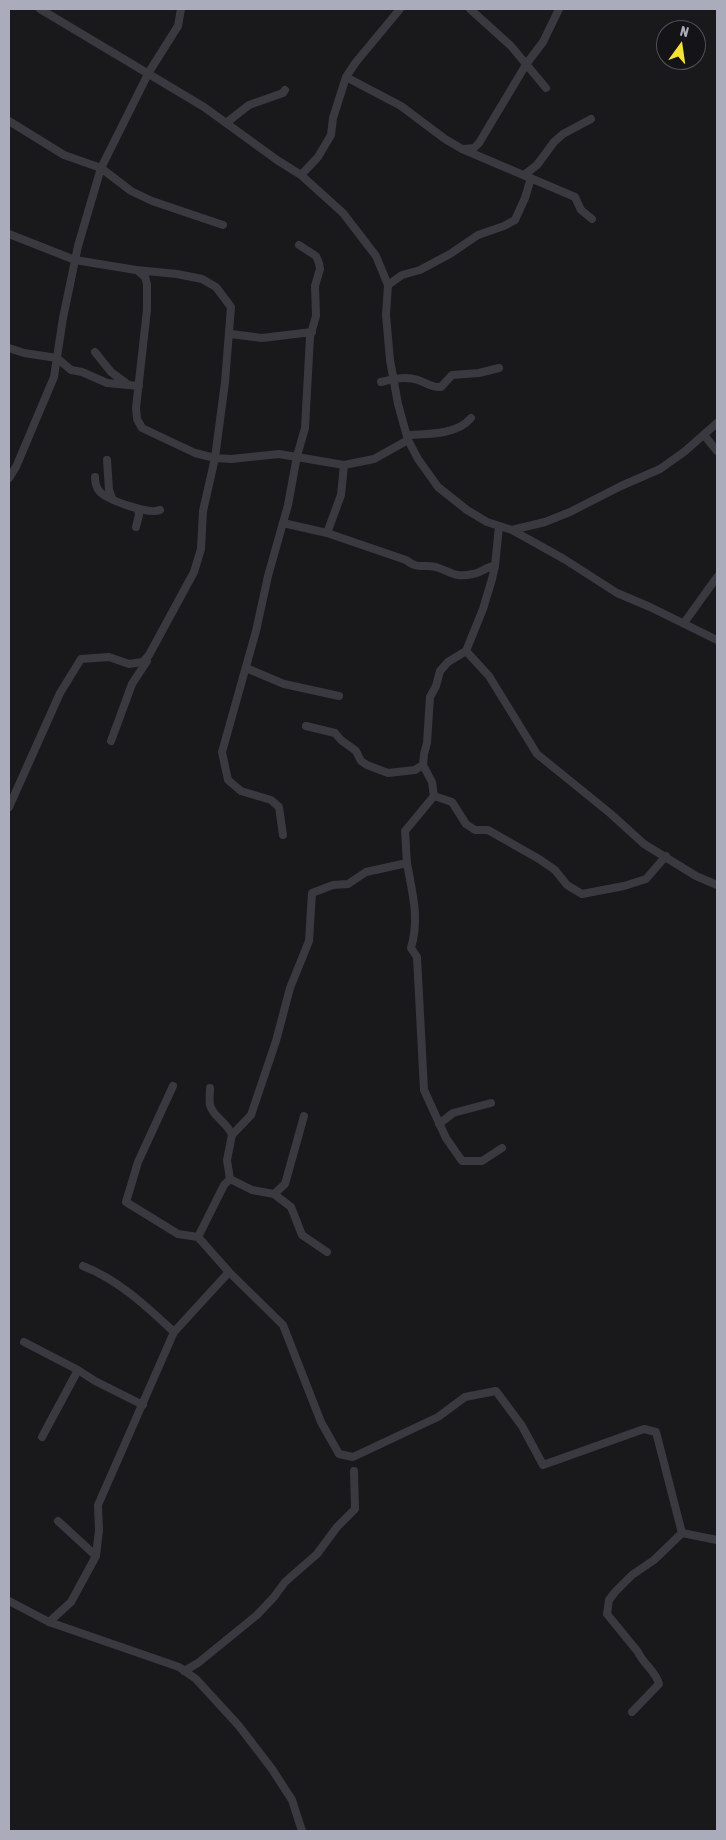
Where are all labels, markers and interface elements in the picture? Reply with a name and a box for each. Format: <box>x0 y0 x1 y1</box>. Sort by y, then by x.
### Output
north arrow <box>656 20 706 70</box>
text: N <box>678 23 690 40</box>

